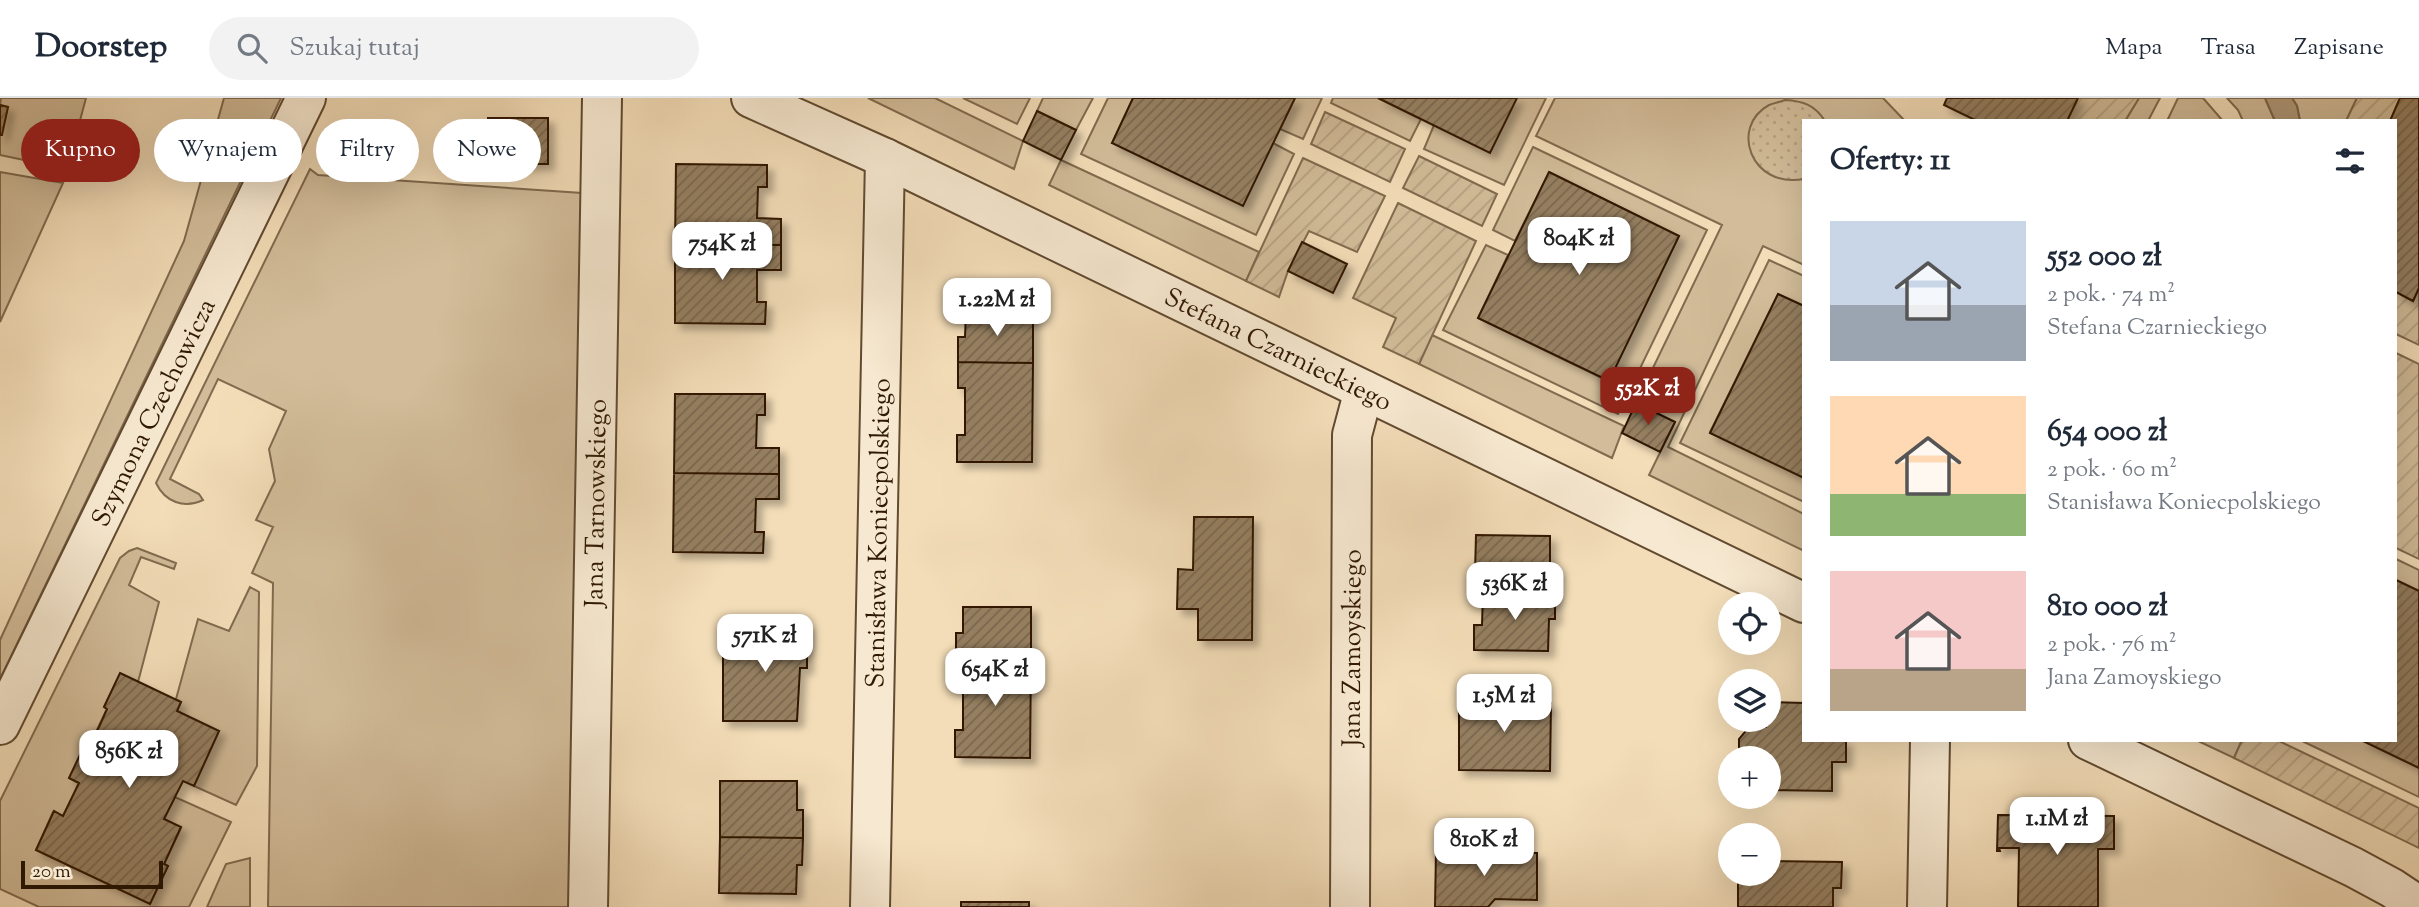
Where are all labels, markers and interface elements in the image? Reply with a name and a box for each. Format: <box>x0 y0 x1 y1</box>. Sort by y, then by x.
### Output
search box <box>209 17 699 80</box>
text: Doorstep <box>35 24 167 72</box>
icon: search <box>233 29 271 67</box>
text: Szukaj tutaj <box>289 30 420 67</box>
text: Mapa <box>2105 31 2163 65</box>
text: Trasa <box>2201 31 2256 65</box>
text: Zapisane <box>2294 31 2384 65</box>
chip: Kupno <box>21 119 140 182</box>
chip: Wynajem <box>154 119 302 182</box>
chip: Filtry <box>316 119 419 182</box>
chip: Nowe <box>433 119 541 182</box>
text: Oferty: 11 <box>1830 140 1950 183</box>
icon: filters <box>2331 142 2369 180</box>
pin: 804K zł <box>1514 218 1644 277</box>
pin: 754K zł <box>657 222 787 282</box>
text: 804K zł <box>1544 223 1614 256</box>
text: 754K zł <box>688 228 756 261</box>
text: 552 000 zł <box>2047 236 2162 279</box>
icon: home <box>1886 249 1970 333</box>
pin: 1.22M zł <box>925 278 1069 338</box>
text: 2 pok. · 74 m² <box>2047 279 2175 312</box>
street label: Stefana Czarnieckiego <box>1157 280 1398 422</box>
text: 1.22M zł <box>959 284 1035 317</box>
street label: Szymona Czechowicza <box>84 293 226 534</box>
text: Stefana Czarnieckiego <box>2047 312 2267 345</box>
pin: 552K zł <box>1583 368 1713 427</box>
text: 552K zł <box>1616 373 1680 406</box>
street label: Stanisława Koniecpolskiego <box>858 378 902 688</box>
street label: Jana Tarnowskiego <box>577 399 618 610</box>
text: 654 000 zł <box>2047 411 2167 454</box>
icon: home <box>1886 424 1970 508</box>
text: 2 pok. · 60 m² <box>2047 454 2177 487</box>
text: Stanisława Koniecpolskiego <box>2047 487 2321 520</box>
street label: Jana Zamoyskiego <box>1335 549 1373 749</box>
pin: 536K zł <box>1450 562 1580 622</box>
text: 536K zł <box>1482 568 1548 601</box>
text: 810 000 zł <box>2047 586 2168 629</box>
map controls <box>1718 592 1781 886</box>
button: locate <box>1718 592 1781 655</box>
icon: home <box>1886 599 1970 683</box>
pin: 571K zł <box>700 614 830 674</box>
text: 571K zł <box>733 620 797 653</box>
text: 2 pok. · 76 m² <box>2047 629 2176 662</box>
pin: 654K zł <box>930 648 1060 708</box>
text: 654K zł <box>961 654 1029 687</box>
text: Jana Zamoyskiego <box>2047 662 2221 695</box>
button: layers <box>1718 669 1781 732</box>
pin: 1.5M zł <box>1439 674 1569 734</box>
text: 1.5M zł <box>1473 680 1535 713</box>
pin: 856K zł <box>64 730 194 790</box>
text: 856K zł <box>95 736 163 769</box>
button: + <box>1718 746 1781 809</box>
pin: 1.1M zł <box>1992 798 2122 857</box>
text: 1.1M zł <box>2026 803 2088 836</box>
pin: 810K zł <box>1419 818 1549 878</box>
button: − <box>1718 823 1781 886</box>
text: 810K zł <box>1450 824 1518 857</box>
scale bar <box>21 858 163 890</box>
text: 20 m <box>32 859 71 886</box>

